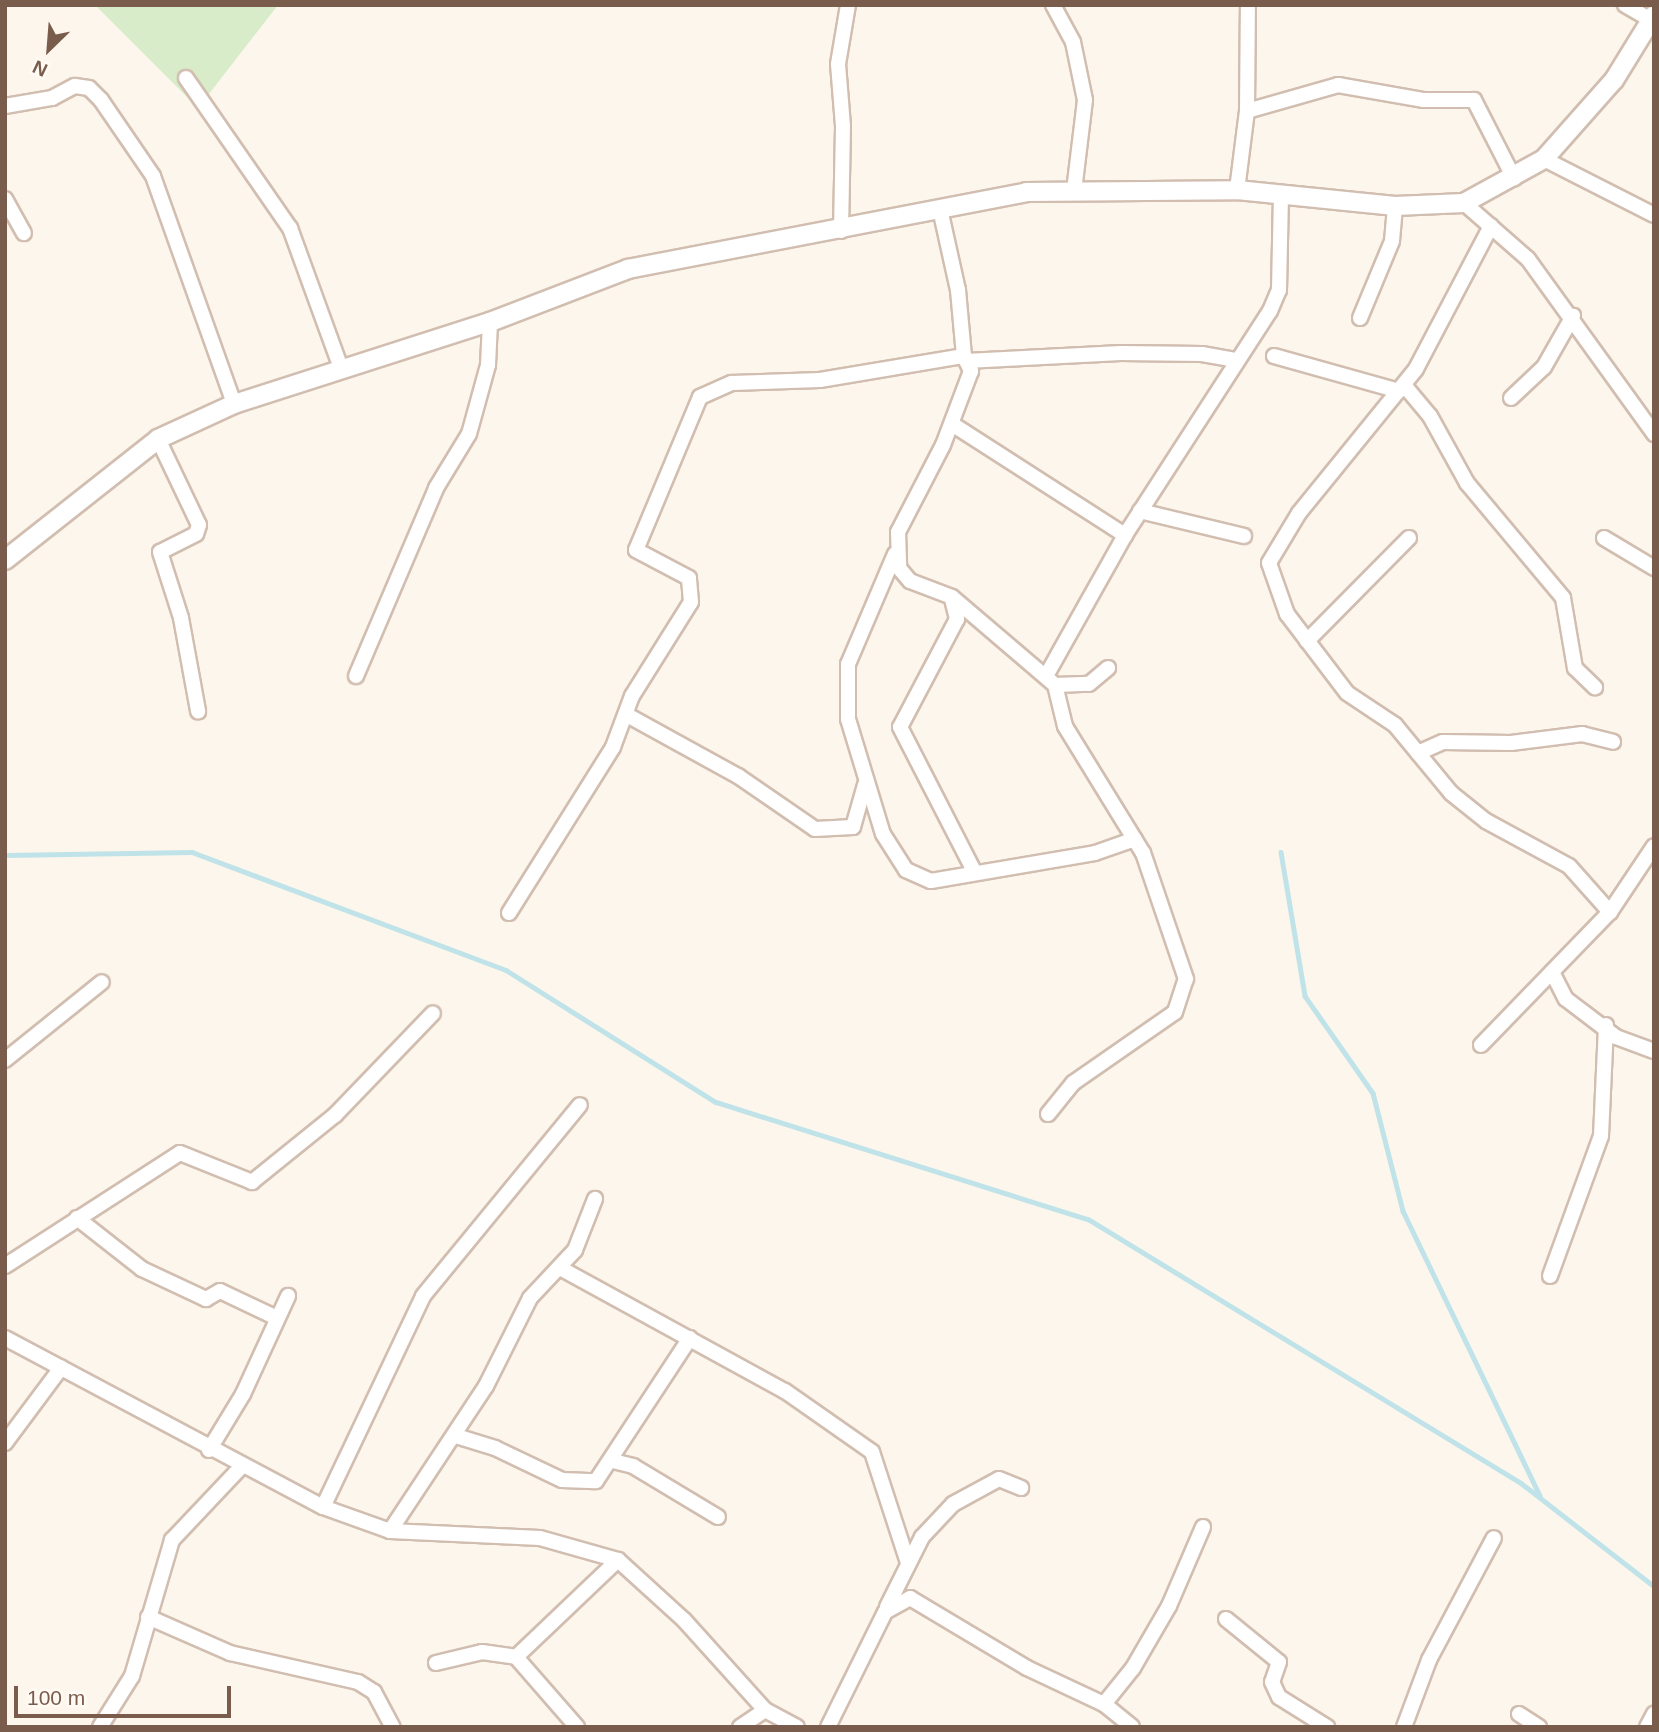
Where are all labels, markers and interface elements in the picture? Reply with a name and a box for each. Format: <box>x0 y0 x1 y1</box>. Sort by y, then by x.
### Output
north arrow <box>14 14 84 84</box>
text: N <box>29 56 51 81</box>
scale bar <box>18 1672 234 1716</box>
text: 100 m <box>27 1686 85 1709</box>

